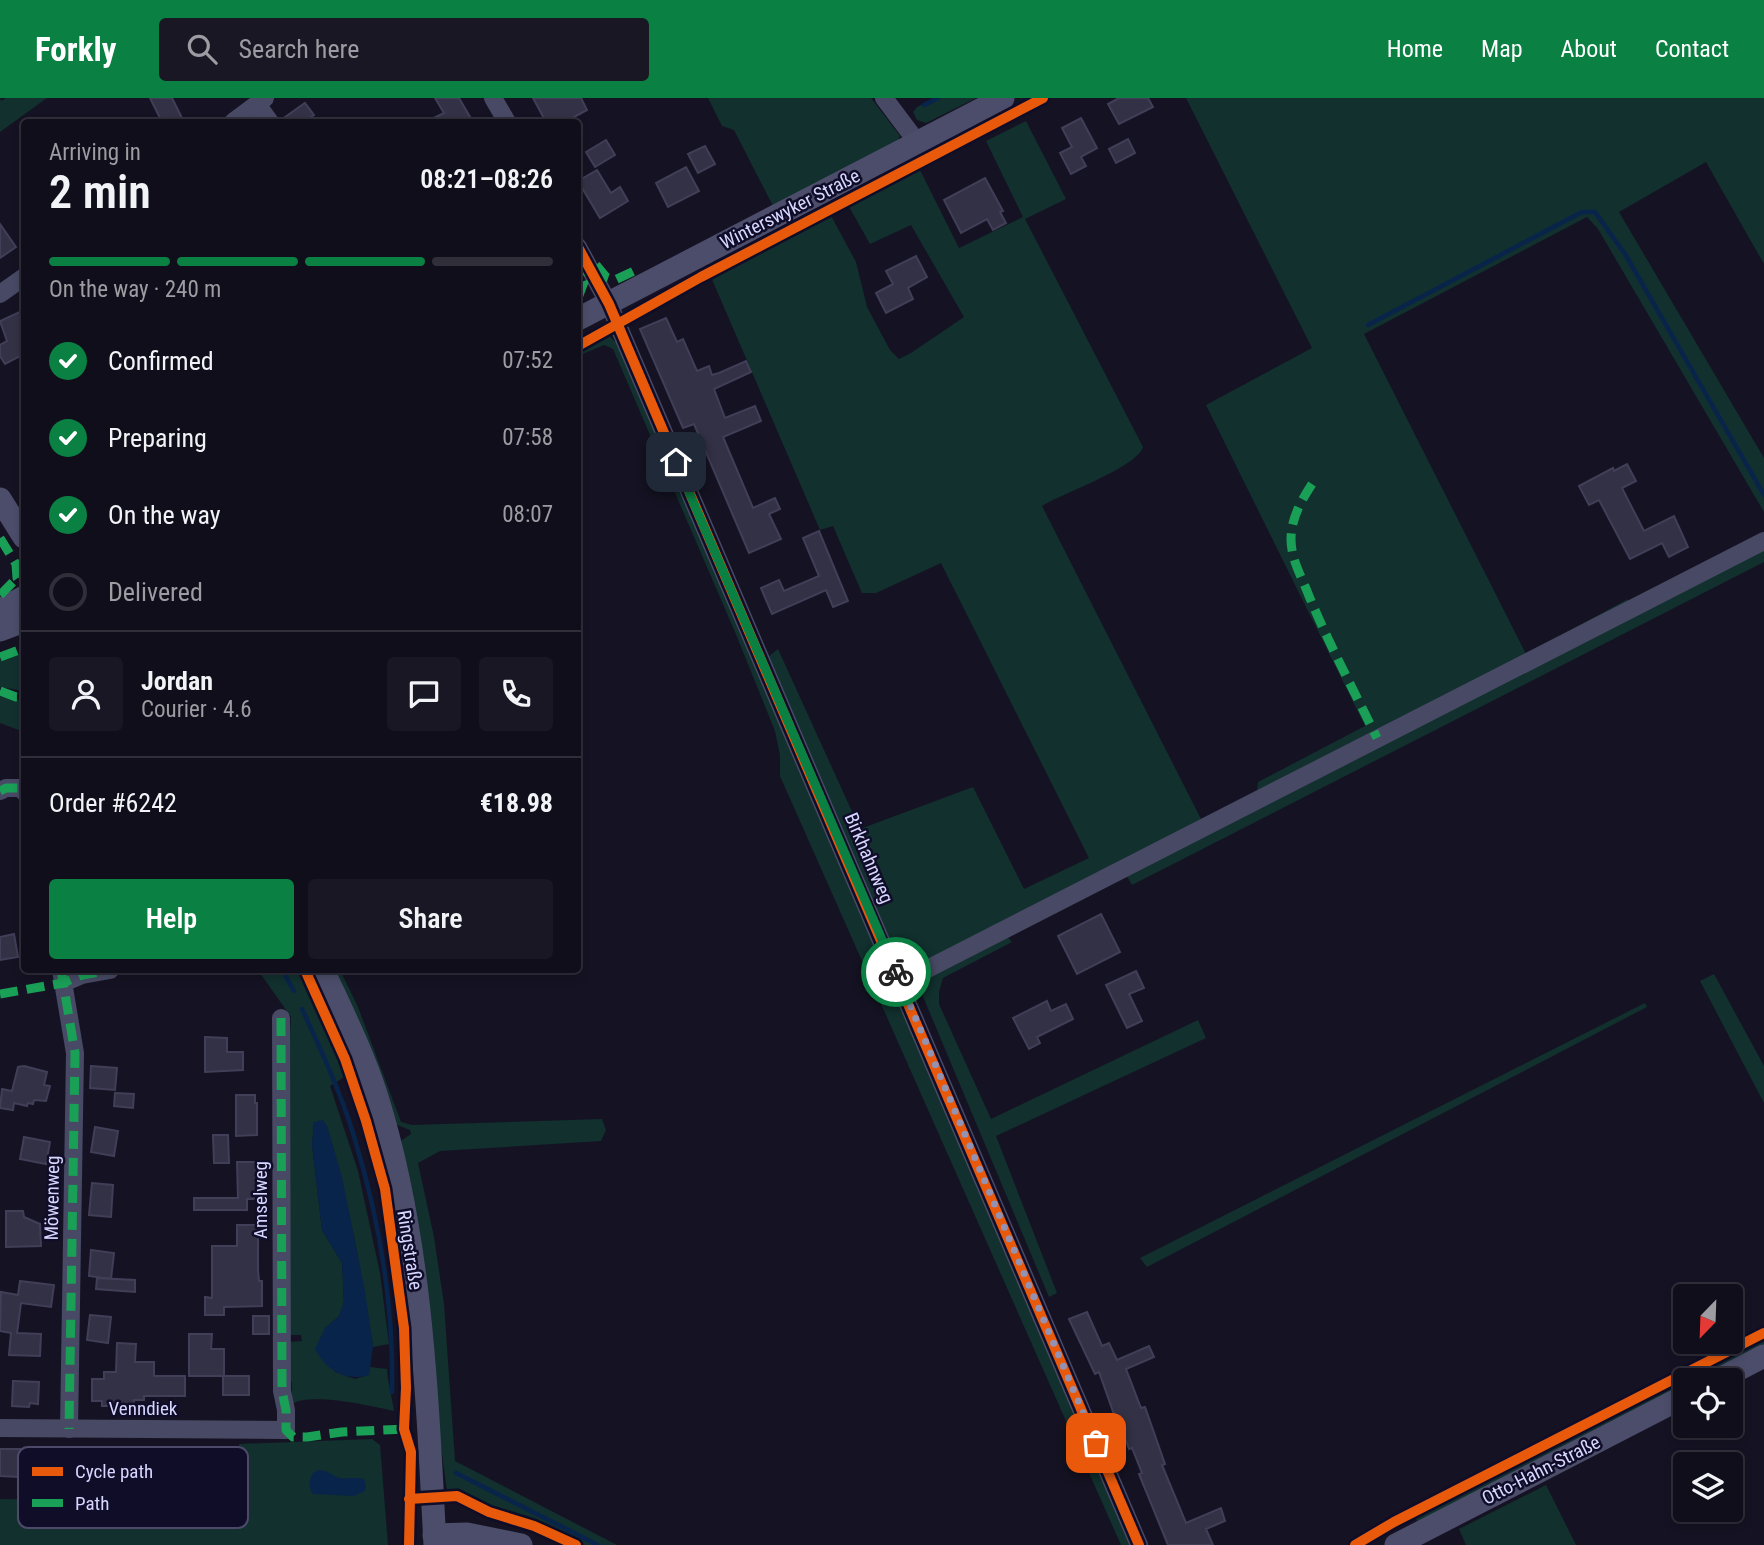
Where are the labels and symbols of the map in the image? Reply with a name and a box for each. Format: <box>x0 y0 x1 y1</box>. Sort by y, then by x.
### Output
street label: Winterswyker Straße <box>716 164 864 254</box>
pin <box>646 432 706 492</box>
street label: Birkhahnweg <box>840 809 898 907</box>
courier <box>861 937 931 1007</box>
street label: Möwenweg <box>40 1155 64 1241</box>
street label: Amselweg <box>249 1161 272 1239</box>
street label: Ringstraße <box>392 1208 428 1292</box>
north arrow <box>1673 1284 1743 1354</box>
street label: Venndiek <box>109 1397 178 1420</box>
pin <box>1066 1413 1126 1473</box>
street label: Otto-Hahn-Straße <box>1478 1430 1604 1510</box>
legend <box>18 1447 248 1528</box>
text: Cycle path <box>75 1460 153 1483</box>
text: Path <box>75 1492 109 1515</box>

